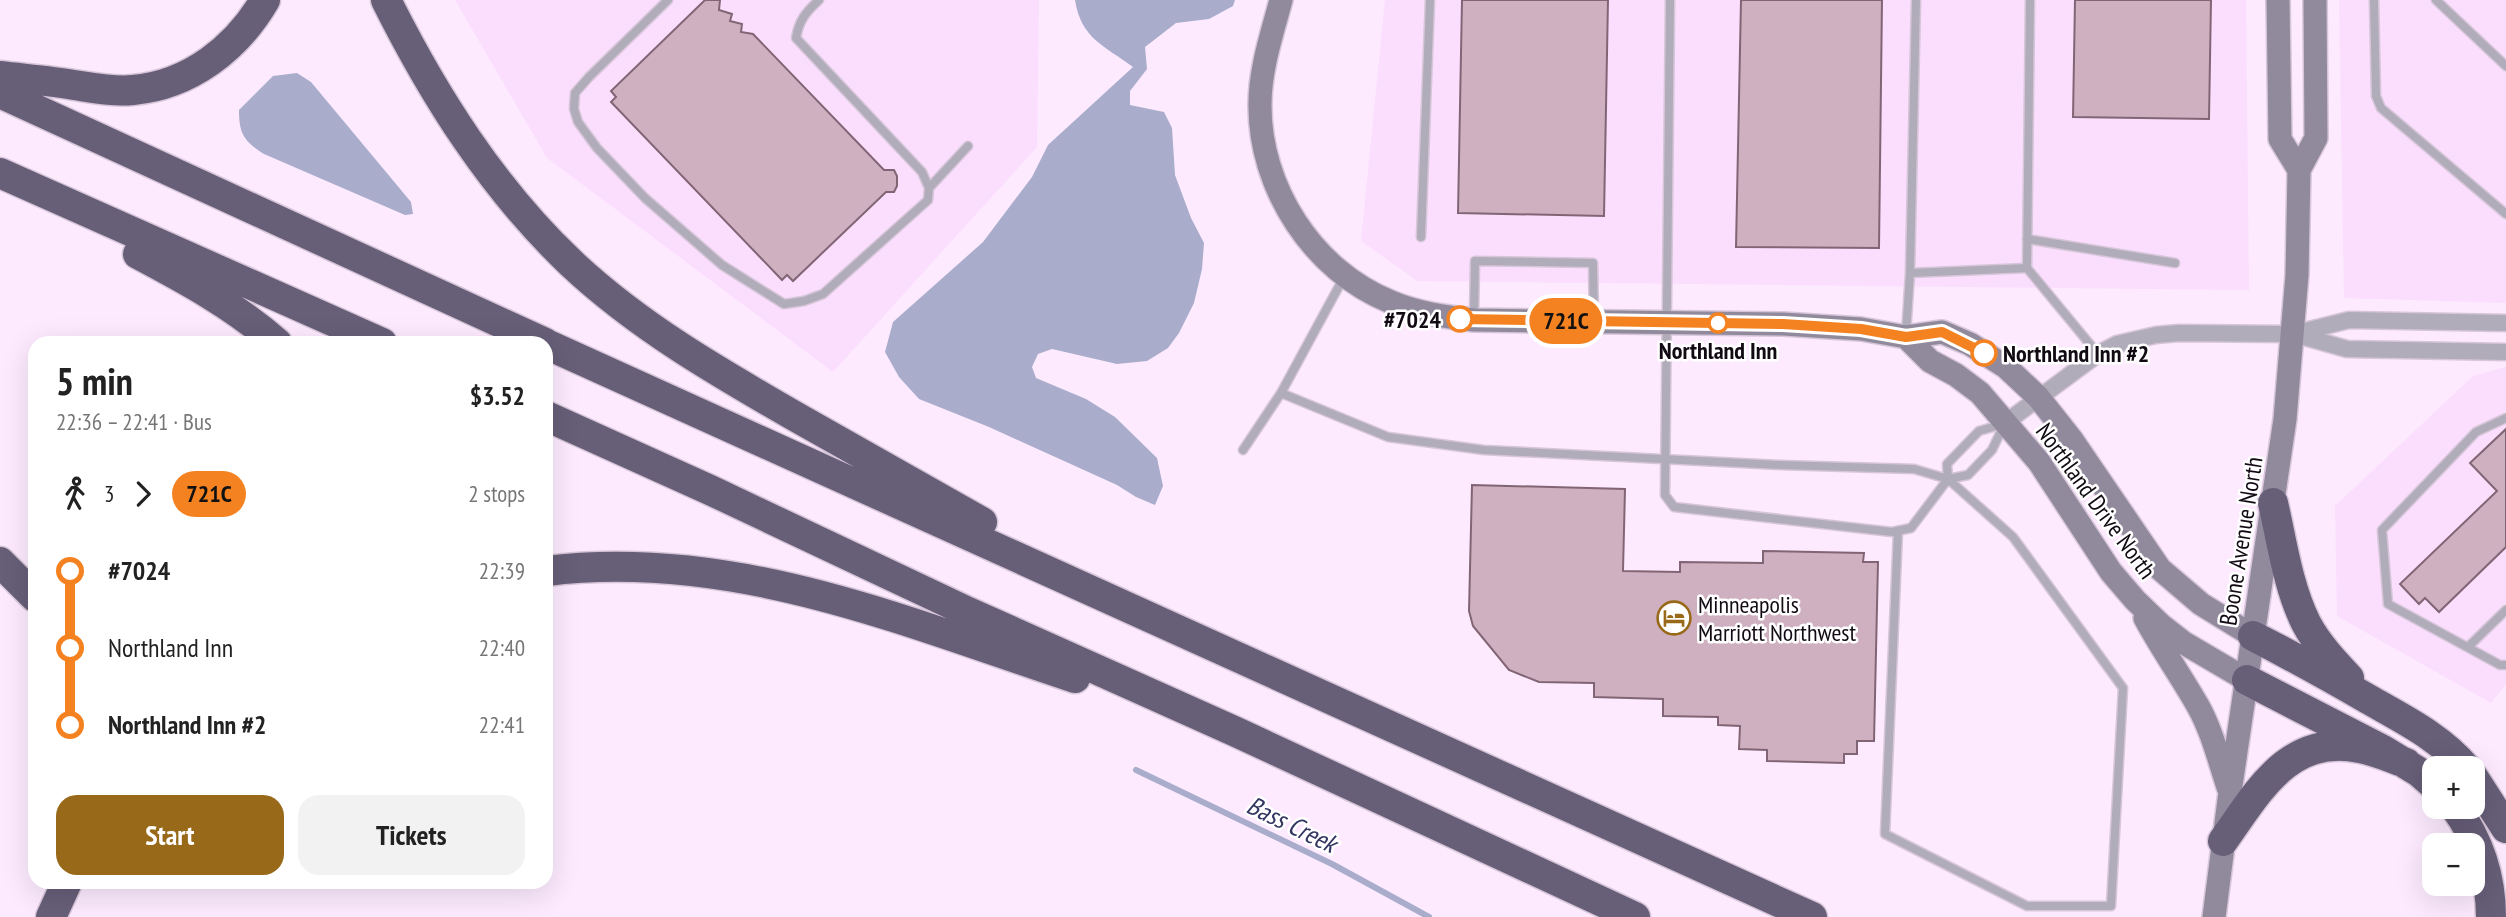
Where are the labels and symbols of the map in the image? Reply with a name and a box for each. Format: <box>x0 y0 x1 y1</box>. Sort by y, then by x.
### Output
line badge: 721C <box>1517 298 1615 344</box>
place label: #7024 <box>1384 304 1442 335</box>
marker: #7024 <box>1447 306 1473 332</box>
marker: Northland Inn <box>1708 313 1728 333</box>
place label: Northland Inn <box>1659 335 1777 366</box>
place label: Northland Inn #2 <box>2003 338 2149 369</box>
marker: Northland Inn #2 <box>1971 340 1997 366</box>
street label: Northland Drive North <box>2029 417 2163 585</box>
street label: Boone Avenue North <box>2212 454 2270 628</box>
place label: Minneapolis Marriott Northwest <box>1698 589 1856 648</box>
hotel icon: Minneapolis Marriott Northwest <box>1655 599 1693 637</box>
water label: Bass Creek <box>1242 788 1345 861</box>

